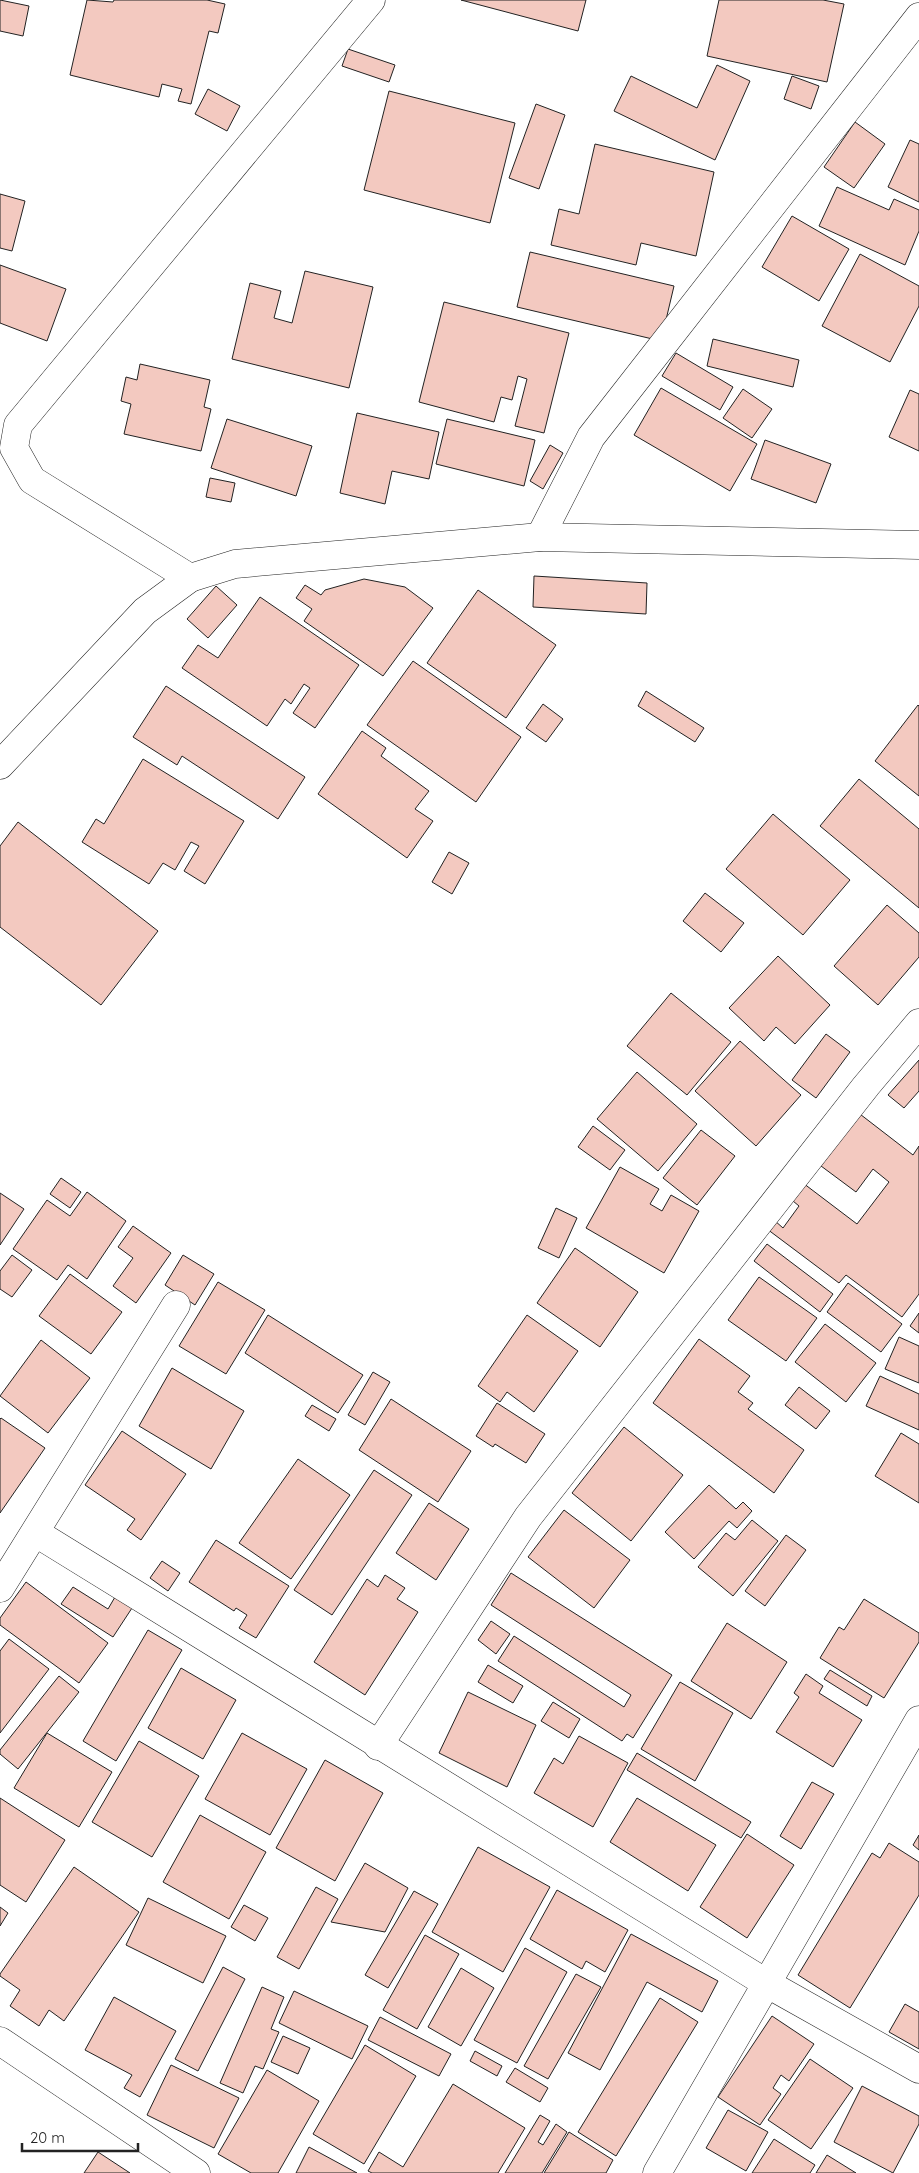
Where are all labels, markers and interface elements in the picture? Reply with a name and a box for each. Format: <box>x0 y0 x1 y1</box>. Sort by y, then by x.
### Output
scale bar <box>22 2120 139 2152</box>
text: 20 m <box>30 2128 65 2147</box>

